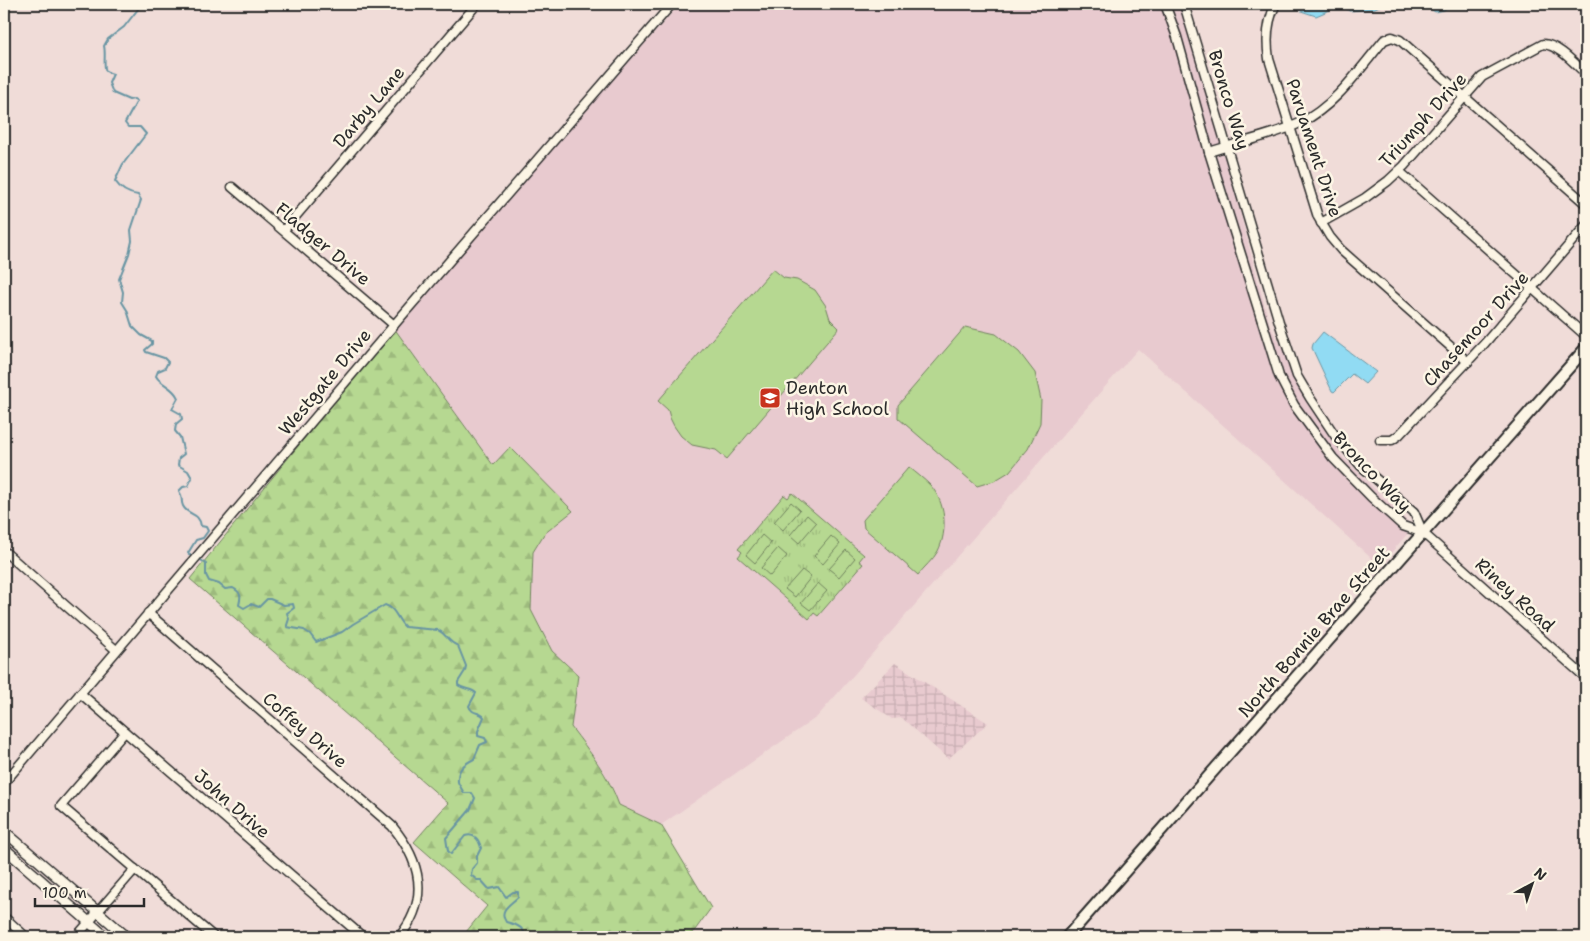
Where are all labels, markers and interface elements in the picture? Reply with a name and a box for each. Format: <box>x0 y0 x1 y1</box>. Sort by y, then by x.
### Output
street label: Bronco Way <box>1202 47 1256 153</box>
street label: Darby Lane <box>328 61 410 153</box>
street label: Triumph Drive <box>1374 67 1472 173</box>
street label: Paruament Drive <box>1280 76 1348 220</box>
street label: Fladger Drive <box>270 197 376 291</box>
street label: Chasemoor Drive <box>1418 266 1534 392</box>
street label: Westgate Drive <box>273 324 377 440</box>
place label: Denton High School <box>786 376 889 421</box>
school or university icon: Denton High School <box>758 386 782 410</box>
street label: Bronco Way <box>1327 426 1417 518</box>
street label: North Bonnie Brae Street <box>1233 541 1395 723</box>
street label: Riney Road <box>1470 553 1560 637</box>
street label: Coffey Drive <box>258 687 352 773</box>
street label: John Drive <box>189 764 275 844</box>
north arrow <box>1508 858 1558 908</box>
text: N <box>1530 864 1550 885</box>
scale bar <box>35 876 144 908</box>
text: 100 m <box>42 883 87 903</box>

